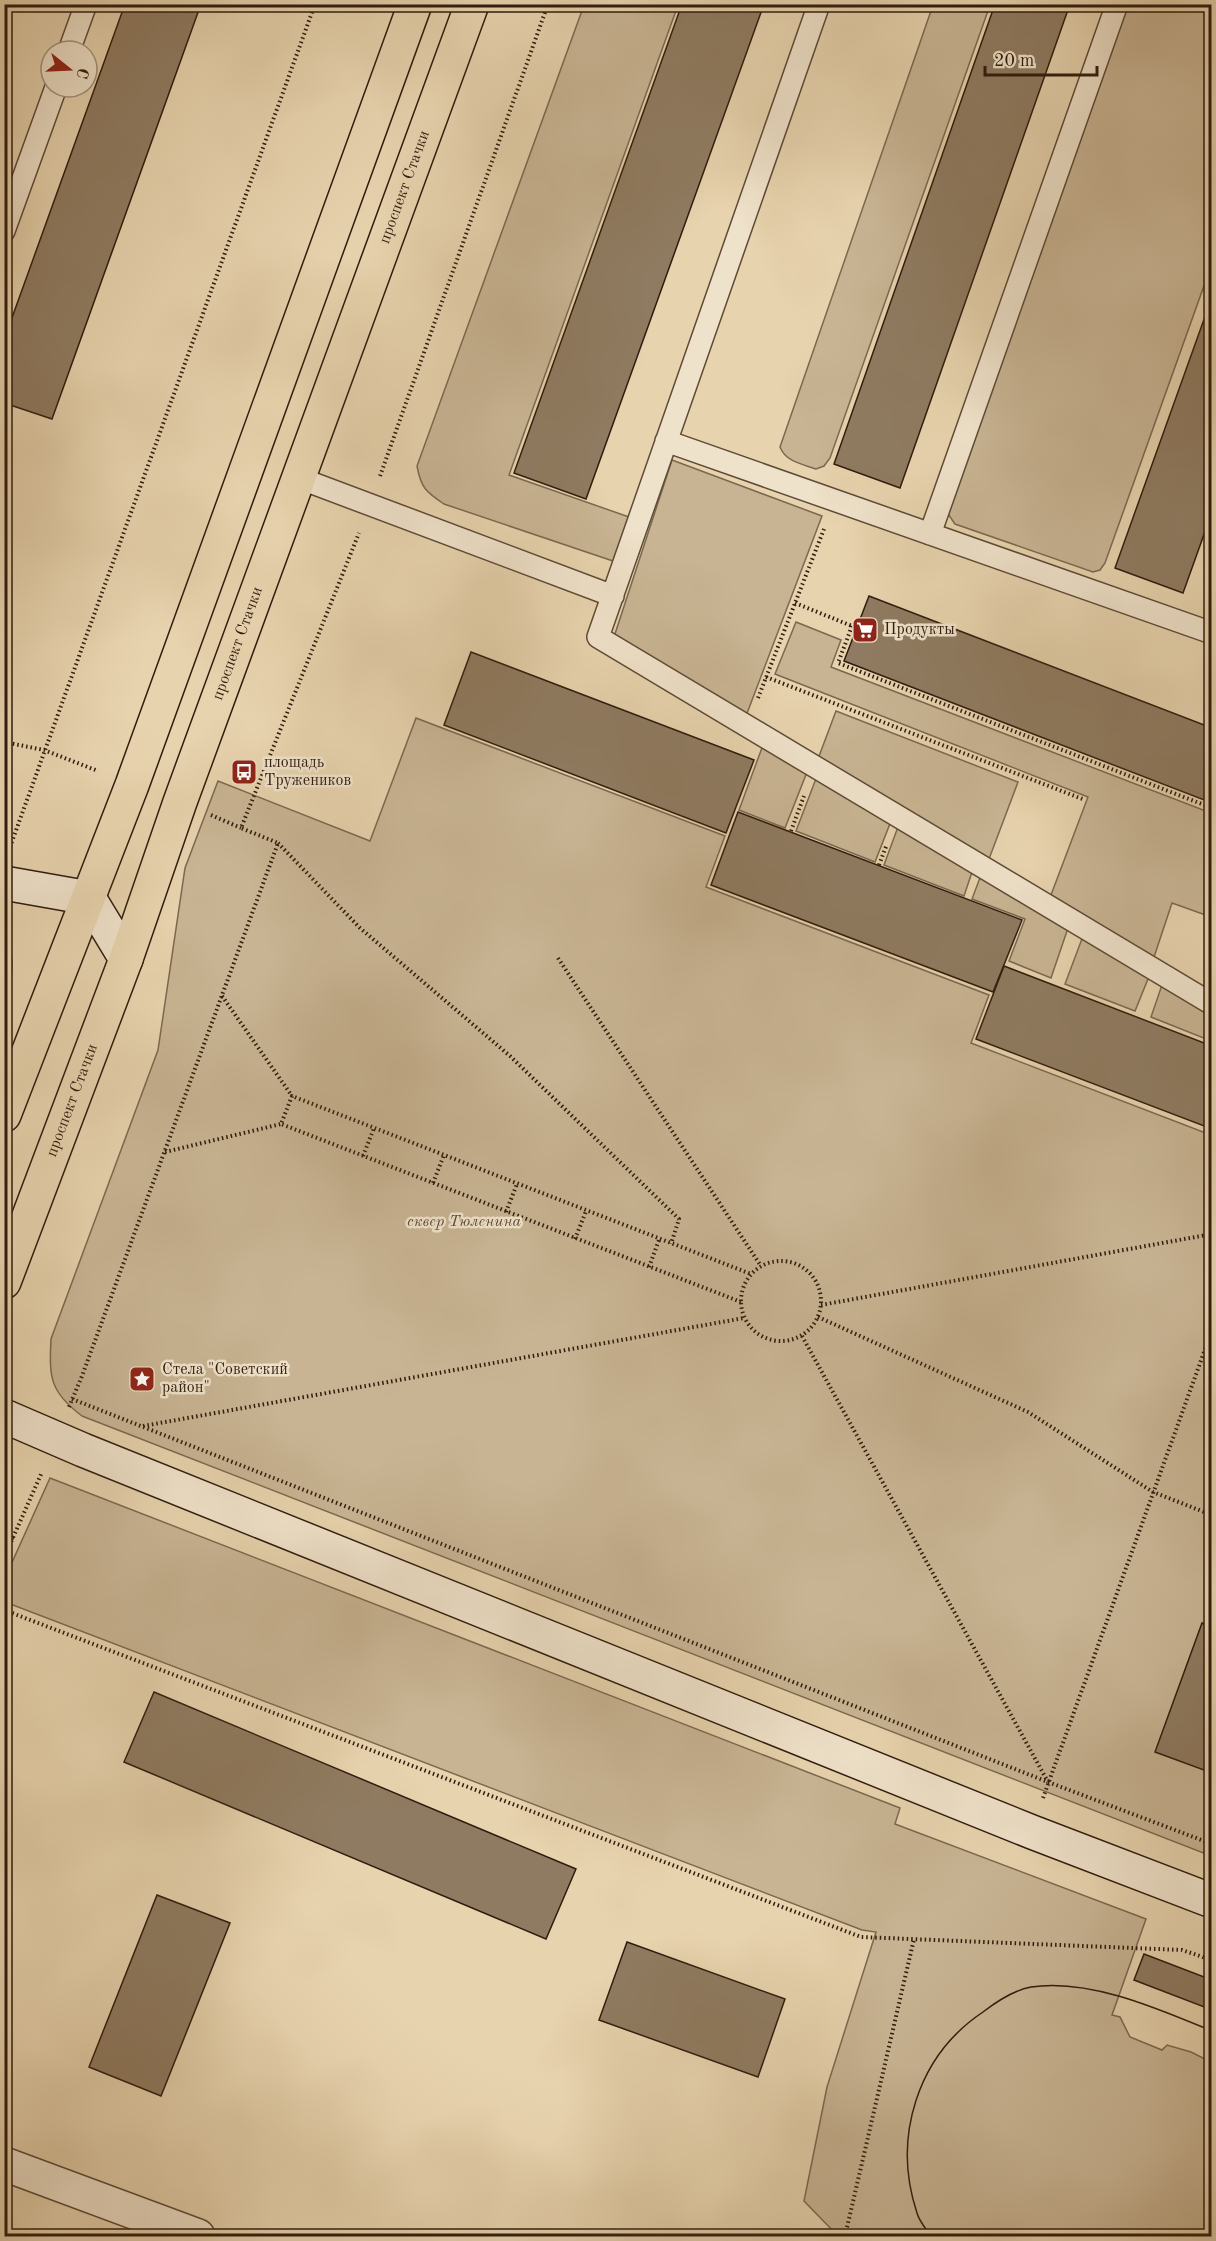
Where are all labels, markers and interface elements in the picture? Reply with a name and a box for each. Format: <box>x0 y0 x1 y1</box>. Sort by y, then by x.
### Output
north arrow <box>39 39 99 99</box>
scale bar <box>985 39 1098 77</box>
text: 20 m <box>994 52 1034 70</box>
text: С <box>72 66 91 81</box>
street label: проспект Стачки <box>377 128 433 246</box>
street label: проспект Стачки <box>210 585 266 702</box>
supermarket icon: Продукты <box>850 615 880 645</box>
place label: Продукты <box>884 622 955 638</box>
place label: площадь Тружеников <box>264 755 351 789</box>
bus stop icon: площадь Тружеников <box>229 757 259 787</box>
street label: проспект Стачки <box>44 1042 101 1159</box>
park label: сквер Тюленина <box>407 1214 522 1230</box>
place label: Стела "Советский район" <box>162 1362 288 1396</box>
place icon: Стела "Советский район" <box>127 1364 157 1394</box>

